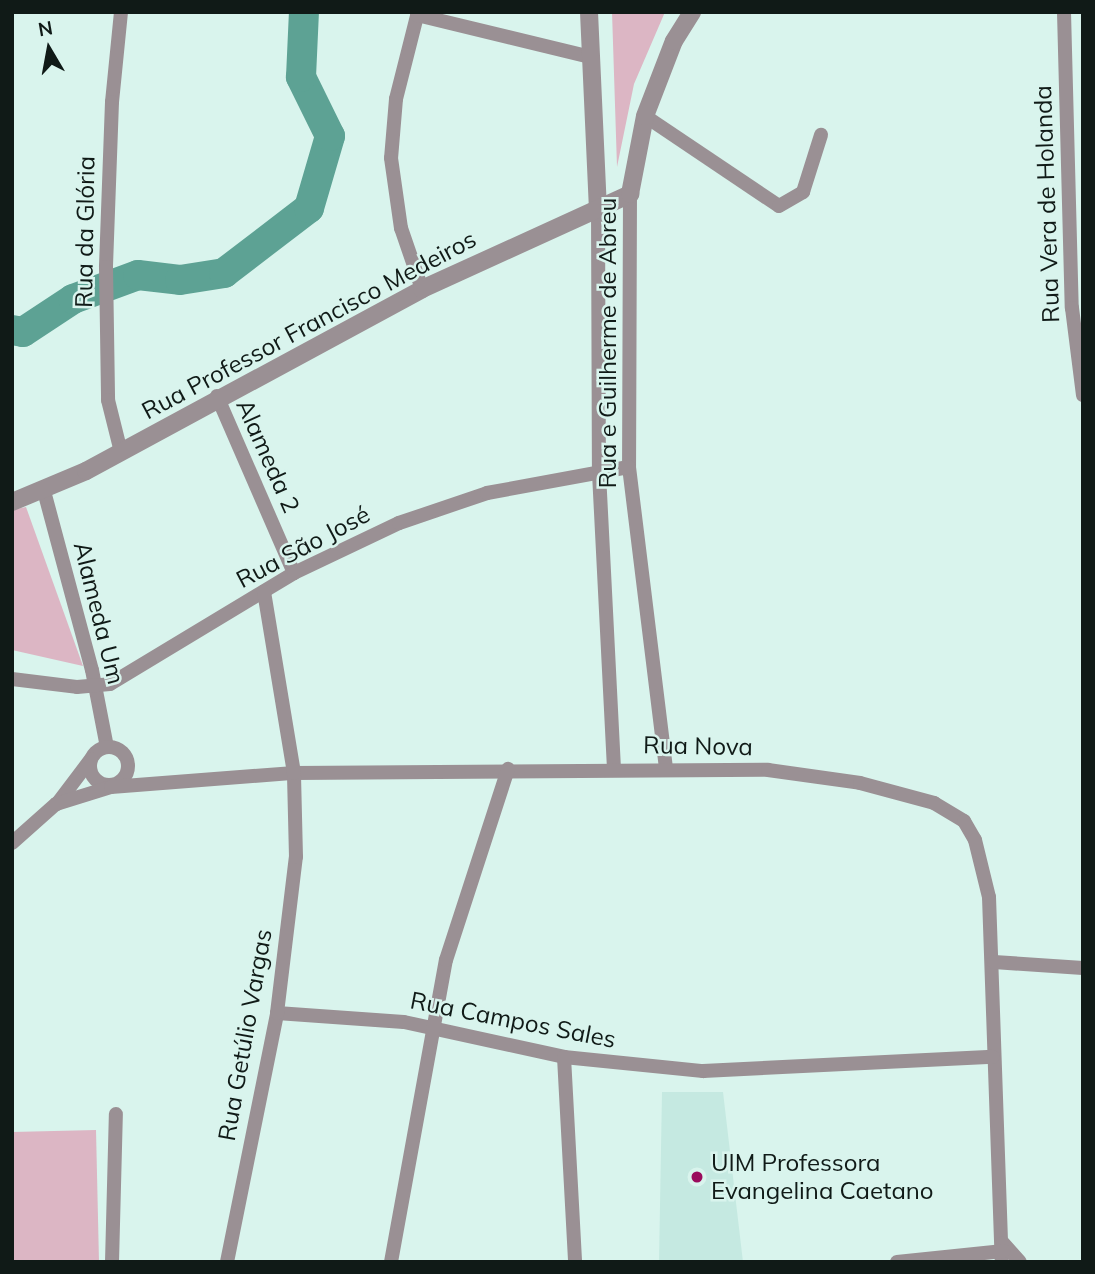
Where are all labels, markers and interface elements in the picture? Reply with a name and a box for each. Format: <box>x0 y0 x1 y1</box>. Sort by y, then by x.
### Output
north arrow <box>14 14 84 84</box>
text: N <box>36 15 55 41</box>
street label: Rua Vera de Holanda <box>1028 85 1066 323</box>
street label: Rua da Glória <box>69 156 101 308</box>
street label: Rua e Guilherme de Abreu <box>594 198 622 488</box>
street label: Rua Professor Francisco Medeiros <box>137 224 481 426</box>
street label: Alameda 2 <box>230 395 306 517</box>
street label: Rua São José <box>231 500 375 594</box>
street label: Alameda Um <box>67 539 131 687</box>
street label: Rua Nova <box>643 731 753 761</box>
street label: Rua Getúlio Vargas <box>212 927 278 1143</box>
street label: Rua Campos Sales <box>408 986 618 1054</box>
place label: UIM Professora Evangelina Caetano <box>711 1149 934 1205</box>
marker: UIM Professora Evangelina Caetano <box>689 1169 705 1185</box>

